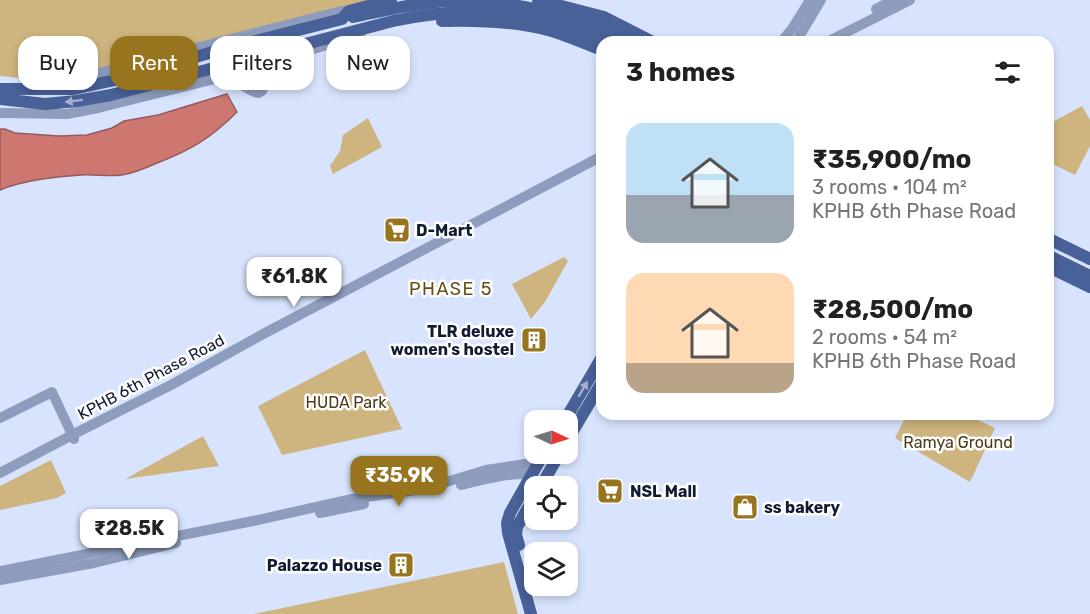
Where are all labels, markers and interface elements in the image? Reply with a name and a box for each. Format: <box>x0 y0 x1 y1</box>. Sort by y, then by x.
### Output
chip: Buy <box>18 36 98 90</box>
chip: Rent <box>110 36 198 90</box>
chip: Filters <box>210 36 314 90</box>
chip: New <box>326 36 410 90</box>
icon: filters <box>991 56 1024 89</box>
text: 3 homes <box>626 57 735 88</box>
one-way arrow <box>64 96 83 106</box>
text: ₹35,900/mo <box>812 144 971 175</box>
icon: home <box>674 147 746 219</box>
text: 3 rooms · 104 m² <box>812 175 967 199</box>
text: KPHB 6th Phase Road <box>812 199 1016 223</box>
supermarket icon: D-Mart <box>382 215 412 245</box>
place label: D-Mart <box>416 221 473 240</box>
pin: ₹61.8K <box>245 257 343 308</box>
text: ₹61.8K <box>261 264 327 288</box>
district label: PHASE 5 <box>409 278 493 300</box>
text: ₹28,500/mo <box>812 294 973 325</box>
icon: home <box>674 297 746 369</box>
place label: TLR deluxe women's hostel <box>391 322 514 359</box>
building icon: TLR deluxe women's hostel <box>519 325 549 355</box>
text: 2 rooms · 54 m² <box>812 325 957 349</box>
street label: KPHB 6th Phase Road <box>74 330 228 424</box>
text: KPHB 6th Phase Road <box>812 349 1016 373</box>
one-way arrow <box>578 380 588 397</box>
park label: HUDA Park <box>306 393 387 412</box>
north arrow <box>524 410 578 464</box>
map controls <box>524 410 578 596</box>
park label: Ramya Ground <box>903 433 1013 452</box>
pin: ₹35.9K <box>350 456 448 507</box>
text: ₹35.9K <box>365 463 433 487</box>
button: locate <box>524 476 578 530</box>
supermarket icon: NSL Mall <box>595 476 625 506</box>
place label: NSL Mall <box>630 482 697 501</box>
shop icon: ss bakery <box>730 492 760 522</box>
place label: ss bakery <box>764 498 840 517</box>
pin: ₹28.5K <box>80 509 178 560</box>
text: ₹28.5K <box>94 516 164 540</box>
button: layers <box>524 542 578 596</box>
building icon: Palazzo House <box>386 550 416 580</box>
place label: Palazzo House <box>267 556 382 575</box>

